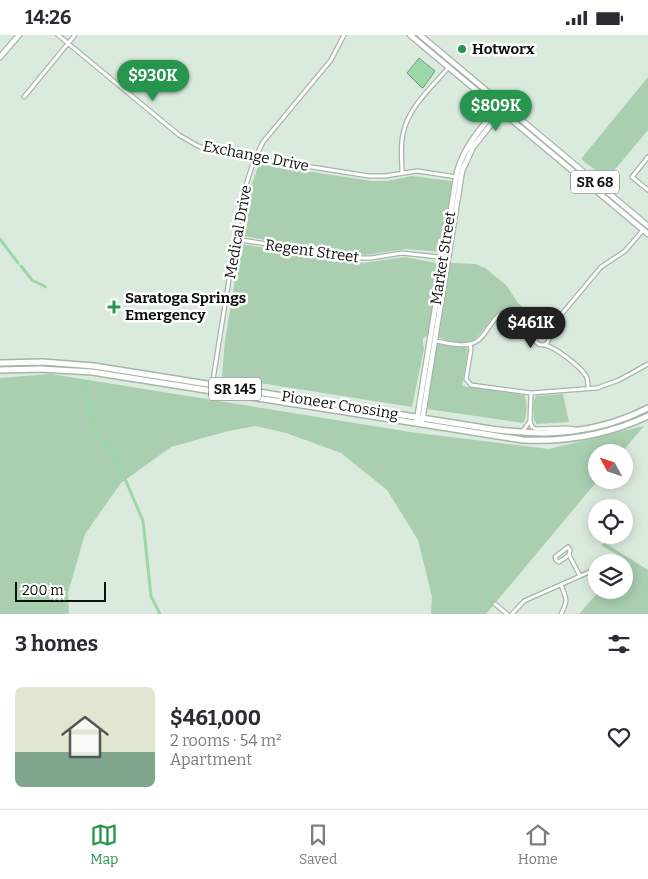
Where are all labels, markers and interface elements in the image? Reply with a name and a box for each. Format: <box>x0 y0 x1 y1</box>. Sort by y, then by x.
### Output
text: 14:26 <box>25 6 71 29</box>
place label: Hotworx <box>472 40 535 58</box>
marker: Hotworx <box>456 43 468 55</box>
pin: $930K <box>118 59 188 102</box>
text: $930K <box>128 66 178 85</box>
pin: $809K <box>461 89 531 132</box>
text: $809K <box>471 96 521 115</box>
street label: Exchange Drive <box>202 137 310 175</box>
road number: SR 68 <box>571 171 619 193</box>
street label: Medical Drive <box>221 184 255 280</box>
street label: Market Street <box>427 209 459 306</box>
street label: Regent Street <box>264 236 361 267</box>
place label: Saratoga Springs Emergency <box>125 289 246 324</box>
marker: Saratoga Springs Emergency <box>107 300 121 314</box>
pin: $461K <box>496 307 566 349</box>
text: $461K <box>507 313 555 332</box>
road number: SR 145 <box>209 377 261 401</box>
street label: Pioneer Crossing <box>280 387 400 423</box>
north arrow <box>588 444 632 489</box>
map controls <box>588 444 633 599</box>
button: locate <box>588 499 633 544</box>
button: layers <box>588 554 633 599</box>
scale bar <box>15 579 106 602</box>
text: 200 m <box>22 582 64 599</box>
icon: filters <box>605 630 633 658</box>
text: 3 homes <box>15 631 98 657</box>
text: $461,000 <box>170 705 261 731</box>
icon: home <box>55 707 115 767</box>
icon: heart <box>605 723 633 751</box>
text: 2 rooms · 54 m² <box>170 731 282 750</box>
text: Apartment <box>170 750 252 769</box>
tab: Map <box>90 821 118 868</box>
tab: Saved <box>299 821 337 868</box>
tab: Home <box>518 821 558 868</box>

